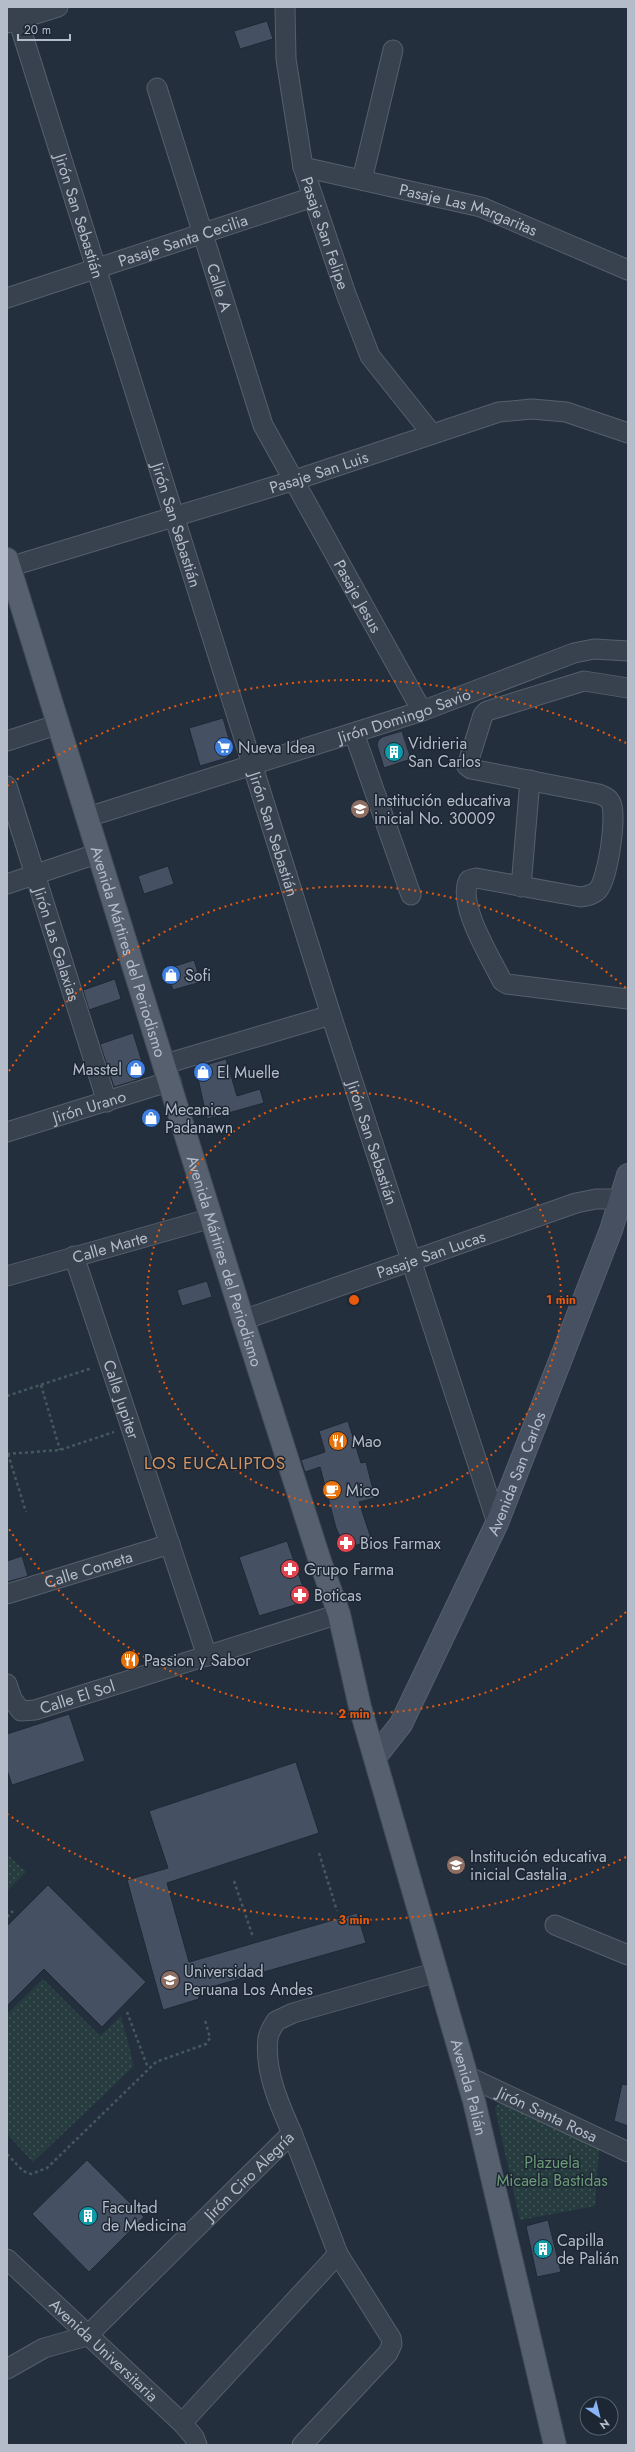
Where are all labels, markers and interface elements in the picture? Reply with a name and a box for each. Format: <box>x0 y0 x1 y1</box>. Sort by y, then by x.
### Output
scale bar <box>18 16 70 42</box>
text: 20 m <box>24 21 51 39</box>
street label: Jirón San Sebastián <box>48 149 110 281</box>
street label: Pasaje San Felipe <box>295 174 355 293</box>
street label: Pasaje Las Margaritas <box>397 178 541 242</box>
street label: Pasaje Santa Cecilia <box>115 208 251 273</box>
street label: Calle A <box>201 260 238 315</box>
street label: Pasaje San Luis <box>267 445 371 499</box>
street label: Jirón San Sebastián <box>145 458 207 590</box>
street label: Pasaje Jesus <box>328 555 387 637</box>
street label: Jirón Domingo Savio <box>333 682 474 750</box>
place label: Vidrieria San Carlos <box>408 732 481 773</box>
supermarket icon: Nueva Idea <box>213 736 235 758</box>
place label: Nueva Idea <box>238 736 315 759</box>
building icon: Vidrieria San Carlos <box>383 741 405 763</box>
street label: Jirón San Sebastián <box>243 767 304 899</box>
place label: Institución educativa inicial No. 30009 <box>374 789 511 830</box>
school or university icon: Institución educativa inicial No. 30009 <box>349 798 371 820</box>
street label: Avenida Mártires del Periodismo <box>85 843 172 1060</box>
street label: Jirón Las Galaxias <box>27 883 85 1004</box>
shop icon: Sofi <box>160 964 182 986</box>
place label: Sofi <box>185 964 211 987</box>
place label: Masstel <box>73 1058 122 1081</box>
shop icon: Masstel <box>125 1058 147 1080</box>
shop icon: El Muelle <box>192 1061 214 1083</box>
place label: El Muelle <box>217 1061 279 1084</box>
street label: Jirón San Sebastián <box>341 1076 403 1208</box>
street label: Jirón Urano <box>48 1085 129 1130</box>
place label: Mecanica Padanawn <box>165 1098 233 1139</box>
shop icon: Mecanica Padanawn <box>140 1107 162 1129</box>
street label: Avenida Mártires del Periodismo <box>181 1153 268 1370</box>
street label: Pasaje San Lucas <box>373 1225 489 1284</box>
street label: Calle Marte <box>70 1226 150 1269</box>
text: 1 min <box>546 1291 576 1309</box>
centre of rings <box>347 1293 361 1307</box>
street label: Calle Jupiter <box>97 1357 145 1443</box>
street label: Avenida San Carlos <box>482 1408 551 1540</box>
restaurant icon: Mao <box>327 1430 349 1452</box>
place label: Mao <box>352 1430 382 1453</box>
district label: LOS EUCALIPTOS <box>144 1451 286 1475</box>
cafe icon: Mico <box>321 1479 343 1501</box>
place label: Mico <box>346 1479 380 1502</box>
pharmacy icon: Bios Farmax <box>335 1532 357 1554</box>
place label: Bios Farmax <box>360 1532 441 1555</box>
street label: Calle Cometa <box>41 1545 135 1594</box>
pharmacy icon: Grupo Farma <box>279 1558 301 1580</box>
place label: Grupo Farma <box>304 1558 394 1581</box>
pharmacy icon: Boticas <box>289 1584 311 1606</box>
place label: Boticas <box>314 1584 361 1607</box>
restaurant icon: Passion y Sabor <box>119 1649 141 1671</box>
place label: Passion y Sabor <box>144 1649 251 1672</box>
street label: Calle El Sol <box>37 1675 118 1720</box>
text: 2 min <box>338 1705 370 1723</box>
place label: Institución educativa inicial Castalia <box>470 1845 607 1886</box>
school or university icon: Institución educativa inicial Castalia <box>445 1854 467 1876</box>
text: 3 min <box>338 1911 370 1929</box>
place label: Universidad Peruana Los Andes <box>184 1960 313 2001</box>
school or university icon: Universidad Peruana Los Andes <box>159 1969 181 1991</box>
street label: Avenida Palián <box>445 2036 493 2138</box>
street label: Jirón Santa Rosa <box>492 2080 601 2148</box>
street label: Jirón Ciro Alegría <box>198 2126 299 2227</box>
park label: Plazuela Micaela Bastidas <box>496 2151 608 2192</box>
place label: Facultad de Medicina <box>102 2196 187 2237</box>
building icon: Facultad de Medicina <box>77 2205 99 2227</box>
place label: Capilla de Palián <box>557 2229 619 2270</box>
building icon: Capilla de Palián <box>532 2238 554 2260</box>
street label: Avenida Universitaria <box>44 2293 163 2407</box>
north arrow <box>579 2396 619 2436</box>
text: N <box>597 2415 613 2433</box>

